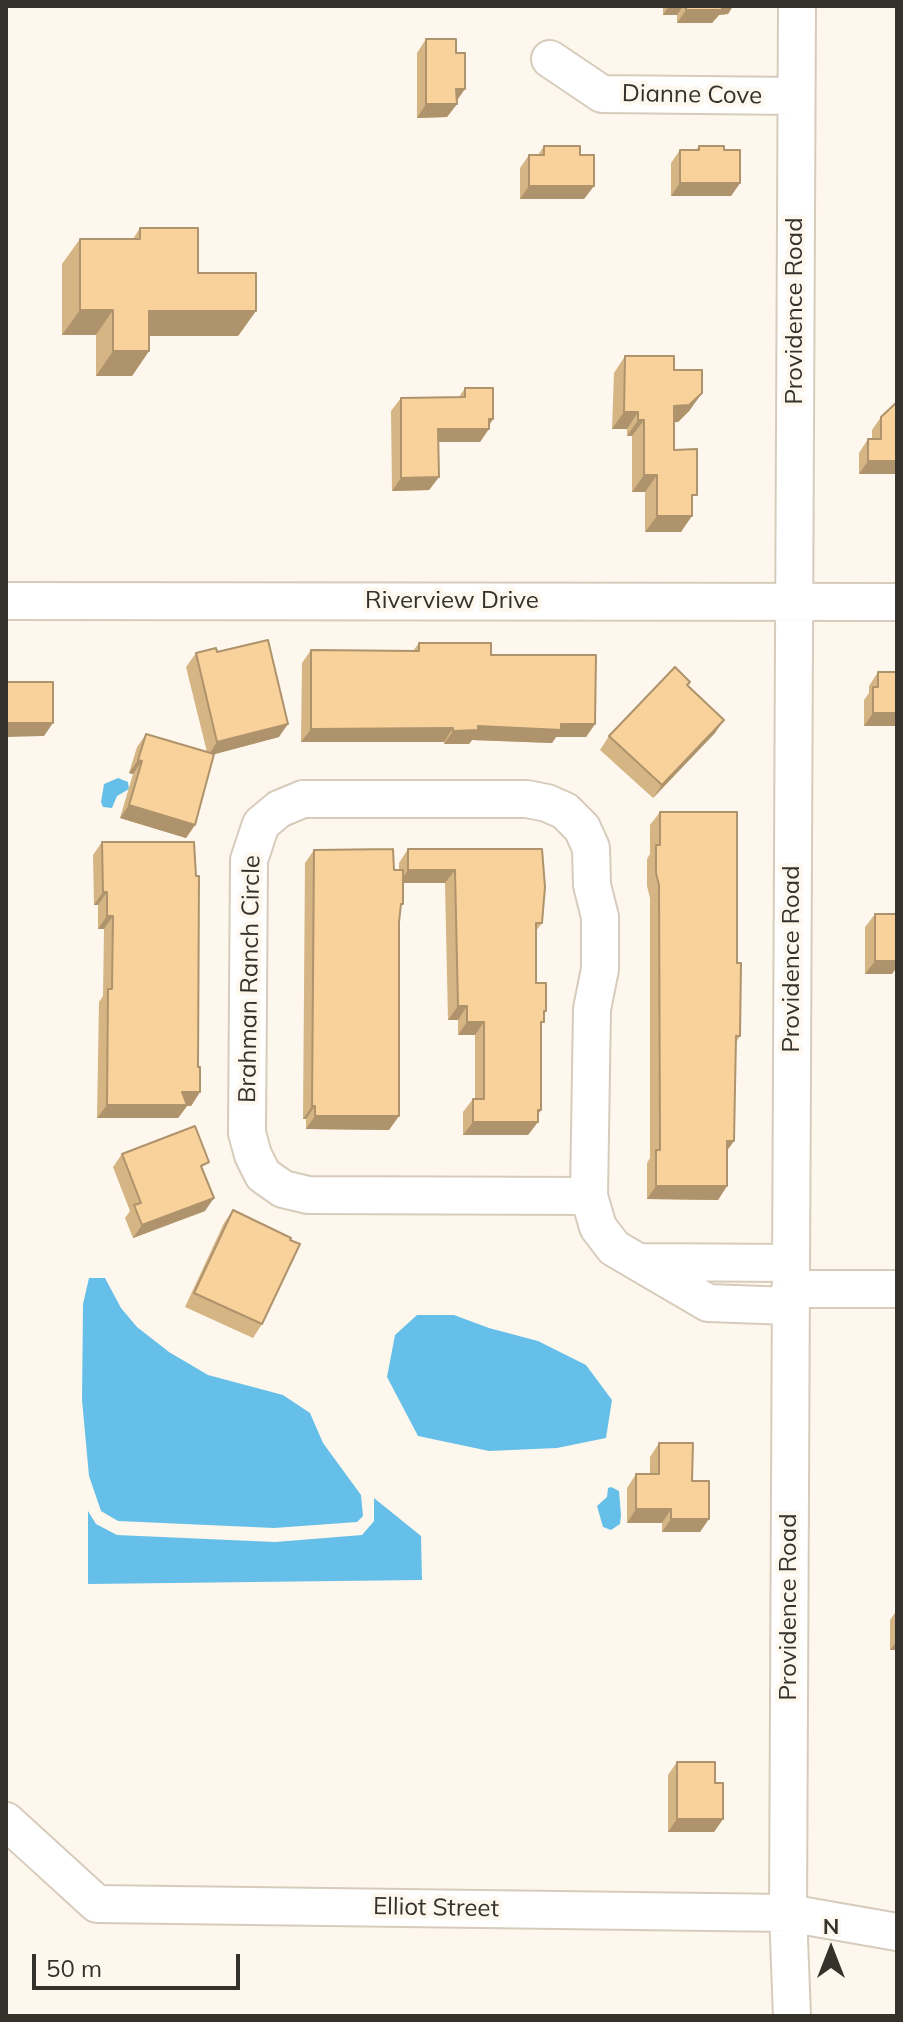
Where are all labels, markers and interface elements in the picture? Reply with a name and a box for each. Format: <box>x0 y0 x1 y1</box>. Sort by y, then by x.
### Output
street label: Dianne Cove <box>622 79 762 111</box>
street label: Providence Road <box>781 217 809 405</box>
street label: Riverview Drive <box>365 587 539 615</box>
street label: Brahman Ranch Circle <box>233 855 267 1103</box>
street label: Providence Road <box>778 865 806 1053</box>
street label: Providence Road <box>775 1513 803 1701</box>
street label: Elliot Street <box>373 1893 499 1923</box>
north arrow <box>791 1910 871 1990</box>
text: N <box>823 1912 839 1940</box>
scale bar <box>36 1938 244 1988</box>
text: 50 m <box>46 1953 102 1983</box>

